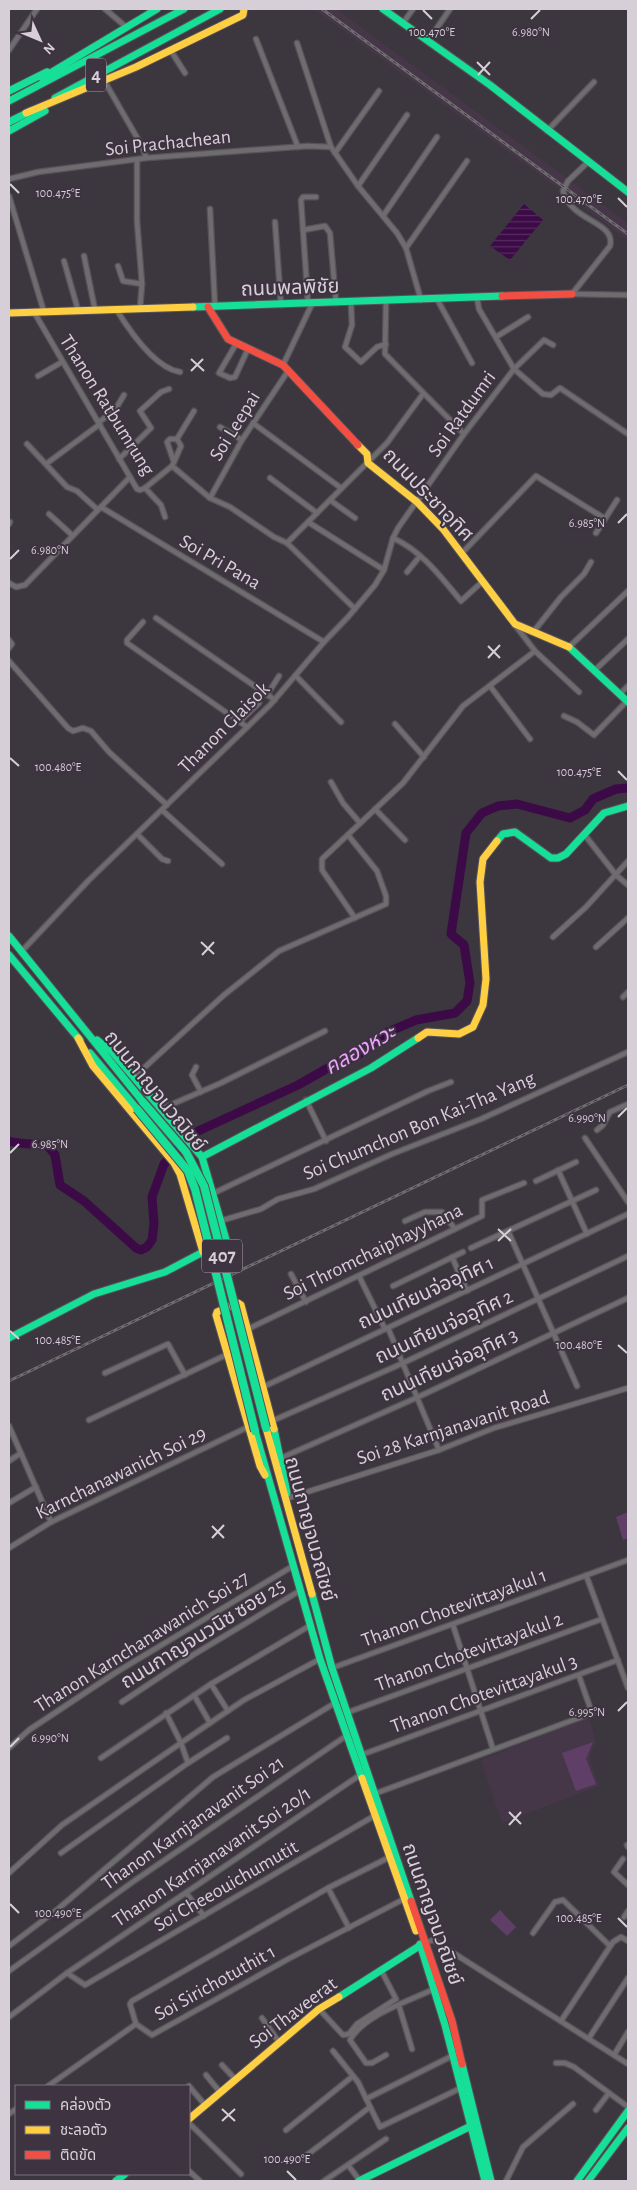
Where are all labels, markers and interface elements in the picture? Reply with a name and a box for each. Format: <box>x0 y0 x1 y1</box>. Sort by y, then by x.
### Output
north arrow <box>15 15 65 65</box>
text: 100.470°E <box>409 26 455 38</box>
text: 6.980°N <box>512 26 550 38</box>
text: N <box>40 40 57 57</box>
road number: 4 <box>86 58 106 92</box>
street label: Soi Prachachean <box>104 126 232 160</box>
text: 100.475°E <box>36 187 81 199</box>
text: 100.470°E <box>556 193 602 205</box>
street label: ถนนพลพิชัย <box>240 276 340 300</box>
street label: Thanon Ratbumrung <box>56 331 158 479</box>
street label: Soi Ratdumri <box>424 367 500 461</box>
street label: Soi Leepai <box>206 388 264 464</box>
street label: ถนนประชาอุทิศ <box>378 445 477 546</box>
text: 6.985°N <box>569 517 605 529</box>
street label: Soi Pri Pana <box>176 531 264 593</box>
text: 6.980°N <box>31 544 69 556</box>
street label: Thanon Glaisok <box>175 679 273 777</box>
text: 100.480°E <box>35 761 82 773</box>
text: 100.475°E <box>557 766 602 778</box>
water label: คลองหวะ <box>321 1020 401 1079</box>
street label: ถนนกาญจนวณิชย์ <box>100 1027 210 1155</box>
street label: Soi Chumchon Bon Kai-Tha Yang <box>300 1068 538 1184</box>
text: 6.990°N <box>568 1112 606 1124</box>
text: 6.985°N <box>32 1138 68 1150</box>
street label: Soi Thromchaiphayyhana <box>280 1200 466 1304</box>
road number: 407 <box>202 1240 242 1272</box>
street label: ถนนเทียนจ่ออุทิศ 1 <box>354 1251 497 1334</box>
street label: ถนนเทียนจ่ออุทิศ 2 <box>371 1285 516 1369</box>
street label: ถนนเทียนจ่ออุทิศ 3 <box>377 1323 521 1406</box>
text: 100.485°E <box>35 1334 81 1346</box>
text: 100.480°E <box>556 1339 603 1351</box>
street label: Soi 28 Karnjanavanit Road <box>354 1387 552 1469</box>
street label: Karnchanawanich Soi 29 <box>32 1423 210 1523</box>
street label: ถนนกาญจนวณิชย์ <box>281 1455 339 1604</box>
street label: Thanon Chotevittayakul 1 <box>359 1565 549 1651</box>
street label: Thanon Karnchanawanich Soi 27 <box>31 1568 253 1716</box>
street label: ถนนกาญจนวนิช ซอย 25 <box>117 1575 289 1693</box>
street label: Thanon Chotevittayakul 2 <box>373 1609 565 1695</box>
street label: Thanon Chotevittayakul 3 <box>388 1651 580 1737</box>
text: 6.995°N <box>569 1706 605 1718</box>
text: 6.990°N <box>31 1732 69 1744</box>
street label: Thanon Karnjanavanit Soi 21 <box>98 1752 288 1894</box>
street label: Thanon Karnjanavanit Soi 20/1 <box>109 1783 315 1931</box>
street label: Soi Cheeouichumutit <box>150 1836 302 1935</box>
street label: ถนนกาญจนวณิชย์ <box>398 1840 466 1988</box>
text: 100.490°E <box>35 1907 82 1919</box>
text: 100.485°E <box>556 1912 602 1924</box>
street label: Soi Sirichotuthit 1 <box>151 1941 279 2025</box>
street label: Soi Thaveerat <box>245 1973 341 2052</box>
legend <box>15 2085 190 2175</box>
text: คล่องตัว <box>60 2096 111 2113</box>
text: ชะลอตัว <box>60 2122 107 2138</box>
text: ติดขัด <box>60 2147 96 2163</box>
text: 100.490°E <box>264 2153 311 2165</box>

